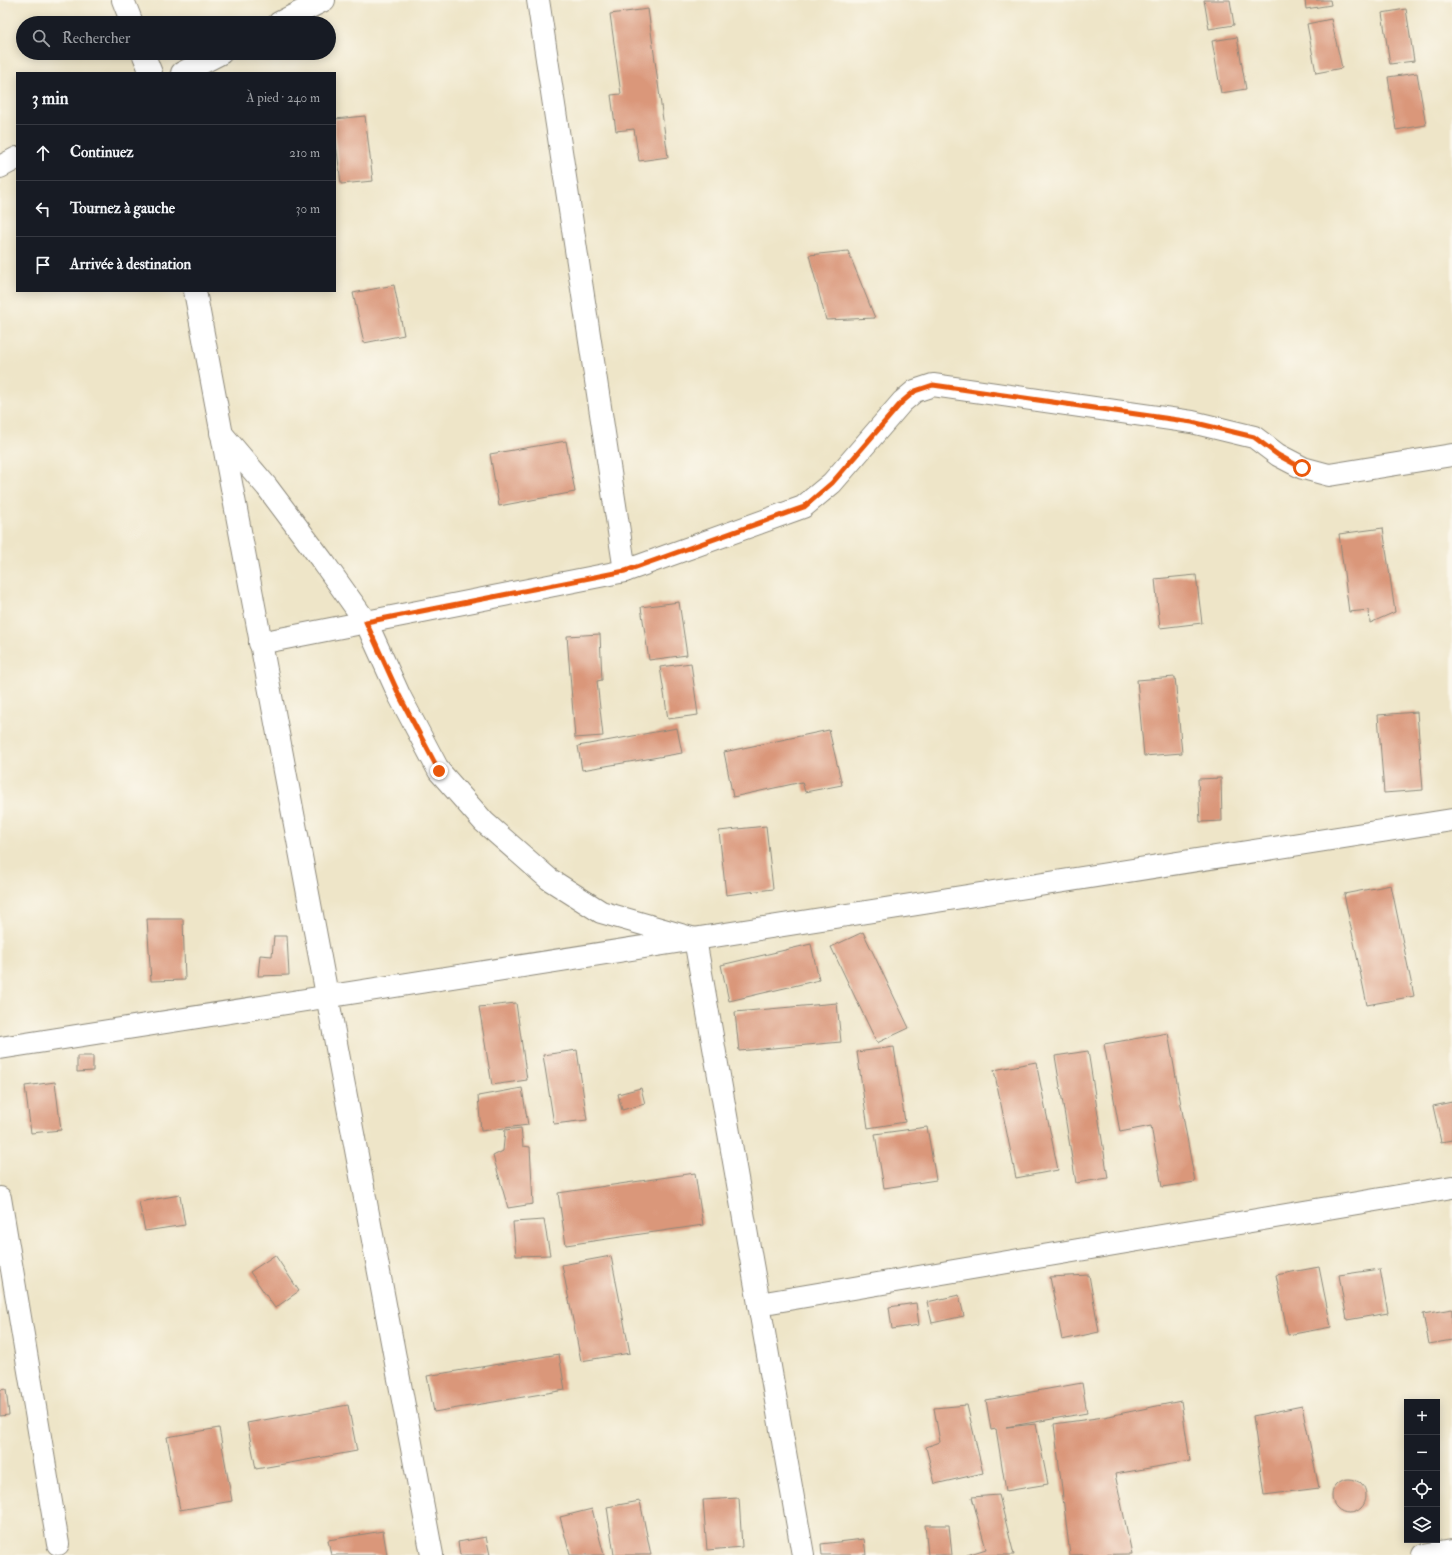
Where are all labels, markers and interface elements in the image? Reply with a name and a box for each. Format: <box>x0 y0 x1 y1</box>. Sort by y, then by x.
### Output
search box <box>16 16 336 60</box>
icon: search <box>30 27 52 49</box>
text: Rechercher <box>62 29 130 48</box>
text: 3 min <box>32 88 69 109</box>
text: À pied · 240 m <box>246 90 320 106</box>
icon: ahead <box>32 142 54 164</box>
text: Continuez <box>70 143 134 162</box>
text: 210 m <box>289 145 320 161</box>
icon: left <box>32 198 54 220</box>
text: Tournez à gauche <box>70 199 175 218</box>
text: 30 m <box>296 201 320 217</box>
icon: arrive <box>32 254 54 276</box>
text: Arrivée à destination <box>70 255 191 274</box>
route start <box>1293 459 1311 477</box>
route end <box>430 762 448 780</box>
map controls <box>1404 1399 1440 1543</box>
button: + <box>1404 1399 1440 1435</box>
button: − <box>1404 1435 1440 1471</box>
button: locate <box>1404 1471 1440 1507</box>
button: layers <box>1404 1507 1440 1543</box>

